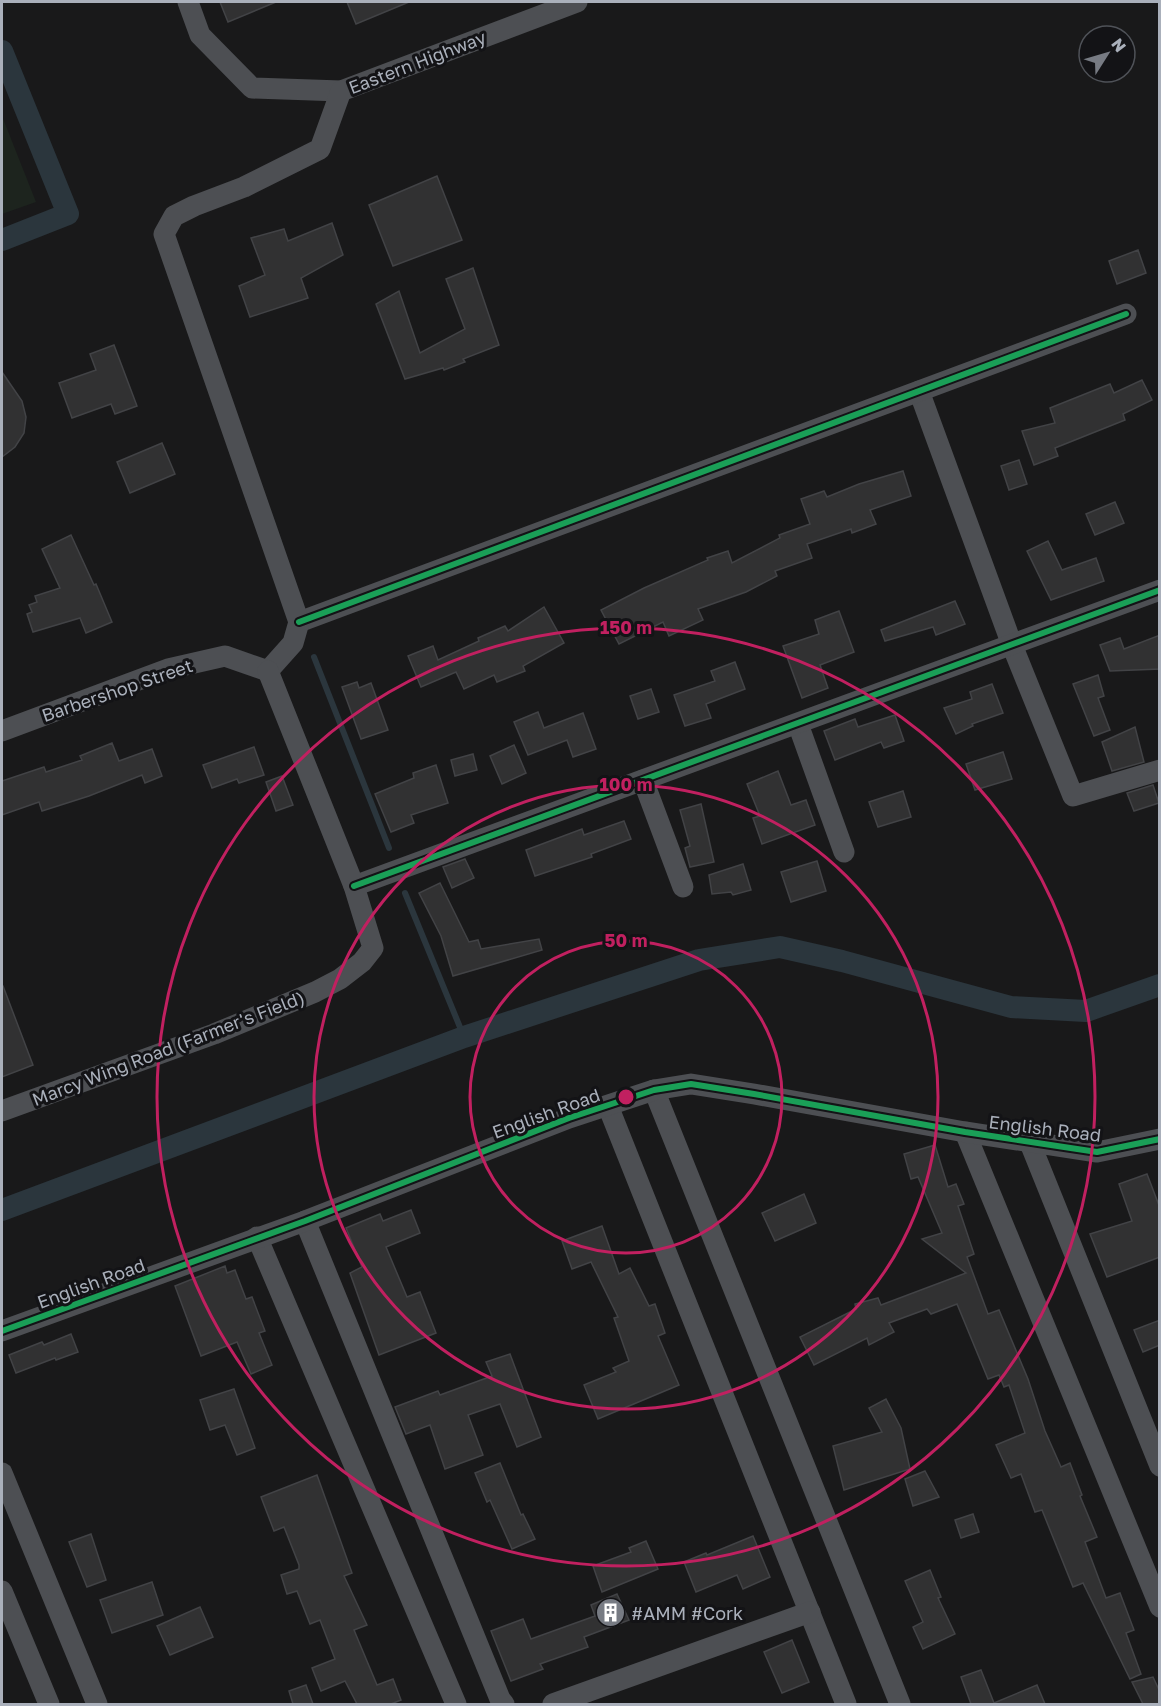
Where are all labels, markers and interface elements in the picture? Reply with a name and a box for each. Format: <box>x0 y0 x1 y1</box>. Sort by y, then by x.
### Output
north arrow <box>1077 24 1137 84</box>
street label: Eastern Highway <box>345 26 489 98</box>
text: N <box>1107 34 1131 56</box>
text: 150 m <box>600 616 652 638</box>
street label: Barbershop Street <box>39 654 195 726</box>
text: 100 m <box>600 773 652 795</box>
text: 50 m <box>605 929 647 951</box>
street label: Marcy Wing Road (Farmer's Field) <box>29 986 307 1110</box>
street label: English Road <box>489 1083 603 1143</box>
centre of rings <box>616 1087 636 1107</box>
street label: English Road <box>988 1110 1102 1146</box>
street label: English Road <box>34 1253 148 1313</box>
building icon: #AMM #Cork <box>594 1597 626 1629</box>
place label: #AMM #Cork <box>631 1602 743 1624</box>

